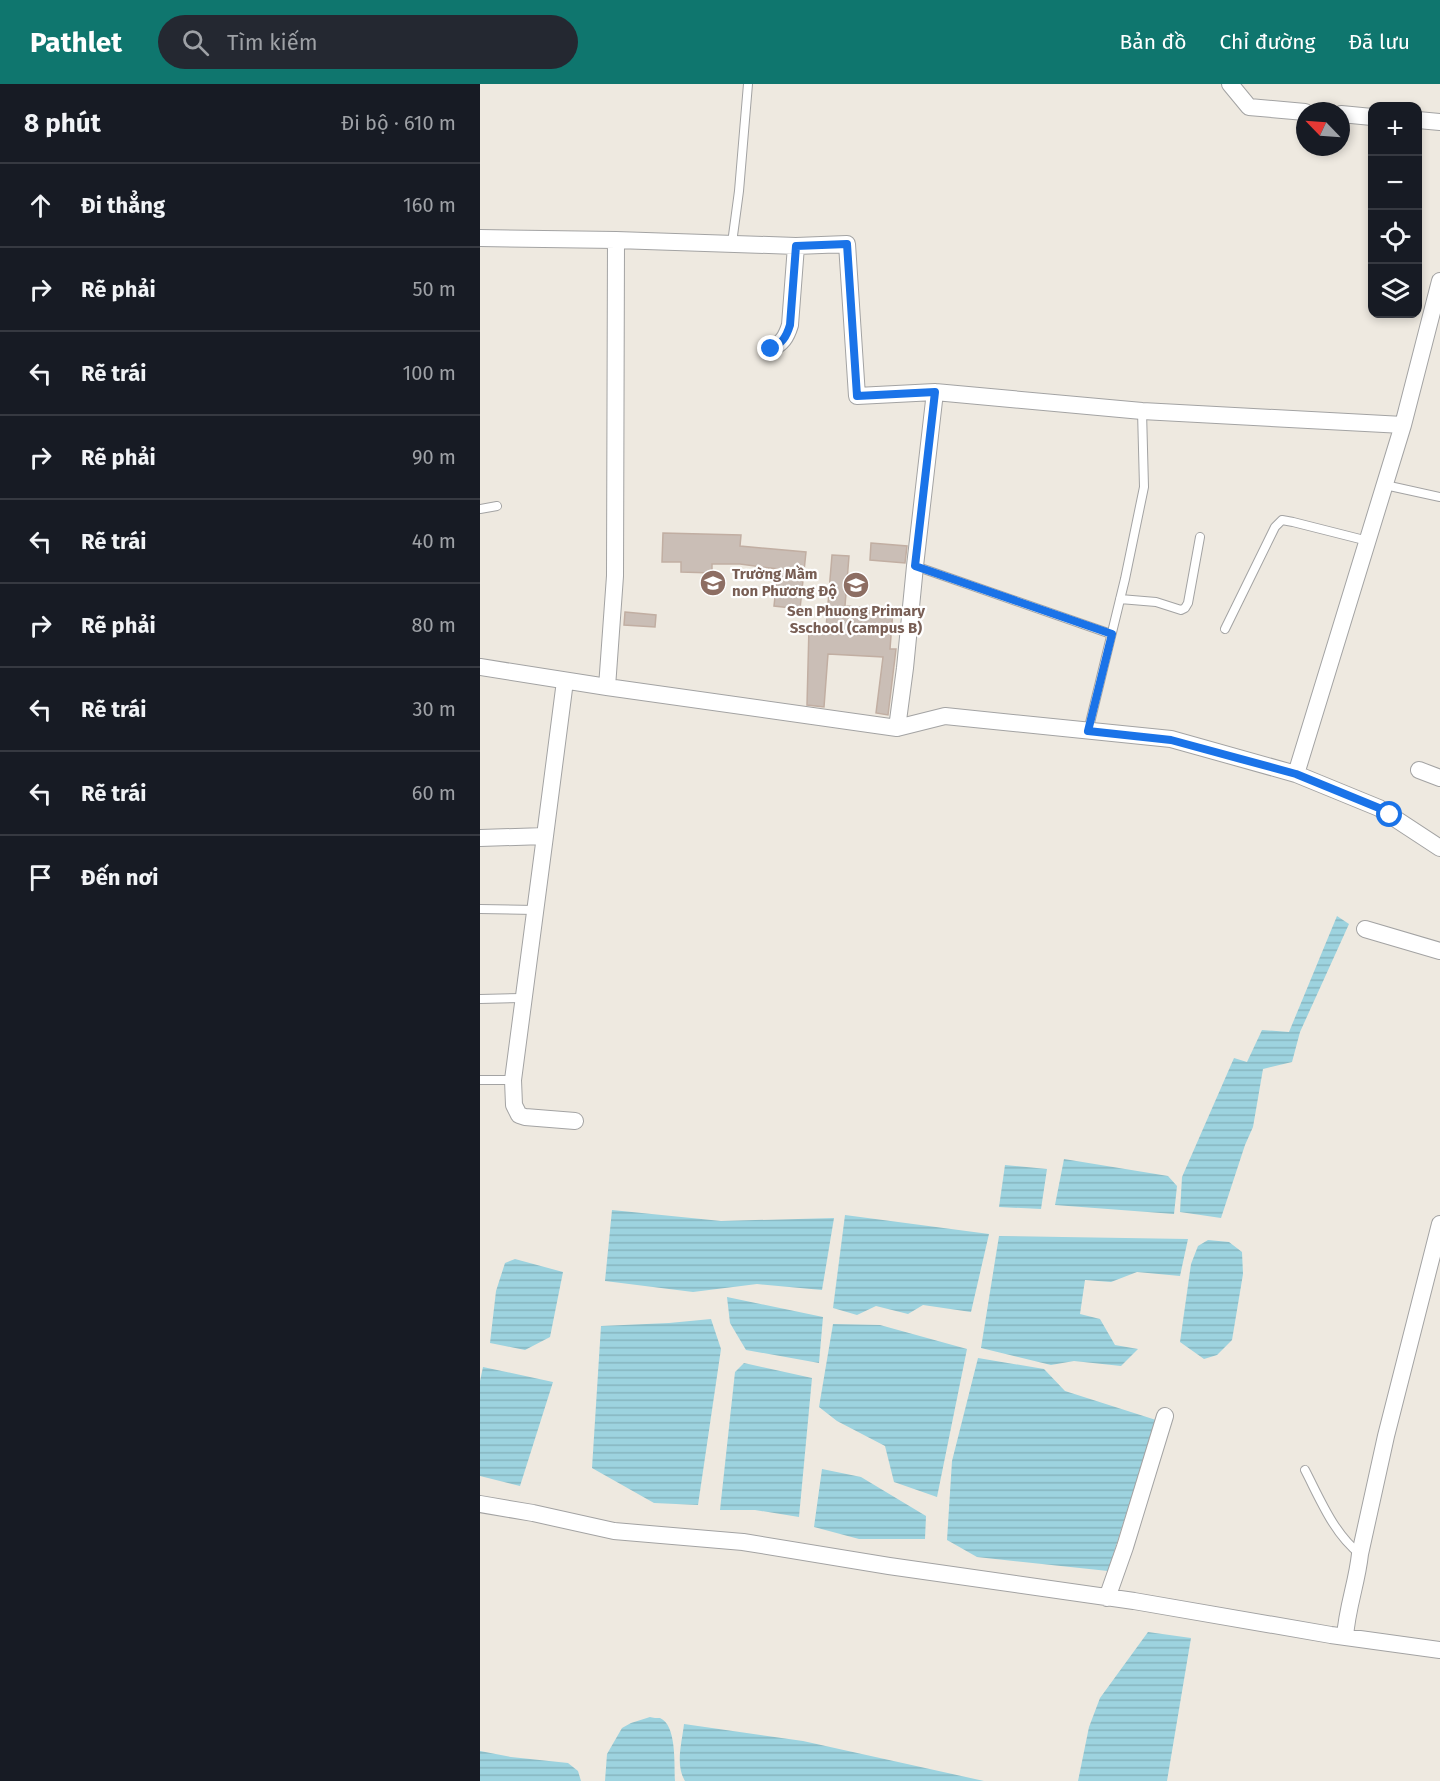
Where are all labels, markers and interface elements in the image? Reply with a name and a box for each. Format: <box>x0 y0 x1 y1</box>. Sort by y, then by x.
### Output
search box <box>158 15 578 69</box>
text: Pathlet <box>30 26 122 59</box>
icon: search <box>179 26 212 59</box>
text: Tìm kiếm <box>227 29 318 56</box>
text: Bản đồ <box>1119 29 1186 55</box>
text: Chỉ đường <box>1219 29 1315 55</box>
text: Đã lưu <box>1348 29 1410 55</box>
north arrow <box>1296 102 1350 156</box>
map controls <box>1368 102 1422 318</box>
button: + <box>1368 102 1422 156</box>
text: 8 phút <box>24 108 101 139</box>
text: Đi bộ · 610 m <box>341 111 456 135</box>
button: − <box>1368 156 1422 210</box>
icon: ahead <box>24 189 57 222</box>
text: Đi thẳng <box>81 192 165 219</box>
text: 160 m <box>403 193 456 217</box>
button: locate <box>1368 210 1422 264</box>
button: layers <box>1368 264 1422 318</box>
icon: right <box>24 273 57 306</box>
text: Rẽ phải <box>81 276 156 303</box>
text: 50 m <box>412 277 456 301</box>
route end <box>757 335 783 361</box>
icon: left <box>24 357 57 390</box>
text: Rẽ trái <box>81 360 146 387</box>
text: 100 m <box>403 361 456 385</box>
icon: right <box>24 441 57 474</box>
text: Rẽ phải <box>81 444 156 471</box>
text: 90 m <box>412 445 456 469</box>
icon: left <box>24 525 57 558</box>
text: Rẽ trái <box>81 528 146 555</box>
text: 40 m <box>412 529 456 553</box>
place label: Trường Mầm non Phương Độ <box>732 564 837 600</box>
school or university icon: Trường Mầm non Phương Độ <box>698 568 728 598</box>
school or university icon: Sen Phuong Primary Sschool (campus B) <box>841 570 871 600</box>
place label: Sen Phuong Primary Sschool (campus B) <box>787 602 925 637</box>
icon: right <box>24 609 57 642</box>
text: Rẽ phải <box>81 612 156 639</box>
text: 80 m <box>411 613 456 637</box>
icon: left <box>24 693 57 726</box>
text: Rẽ trái <box>81 696 146 723</box>
text: 30 m <box>412 697 456 721</box>
icon: left <box>24 777 57 810</box>
text: Rẽ trái <box>81 780 146 807</box>
text: 60 m <box>412 781 456 805</box>
route start <box>1376 801 1402 827</box>
icon: arrive <box>24 861 57 894</box>
text: Đến nơi <box>81 864 158 891</box>

